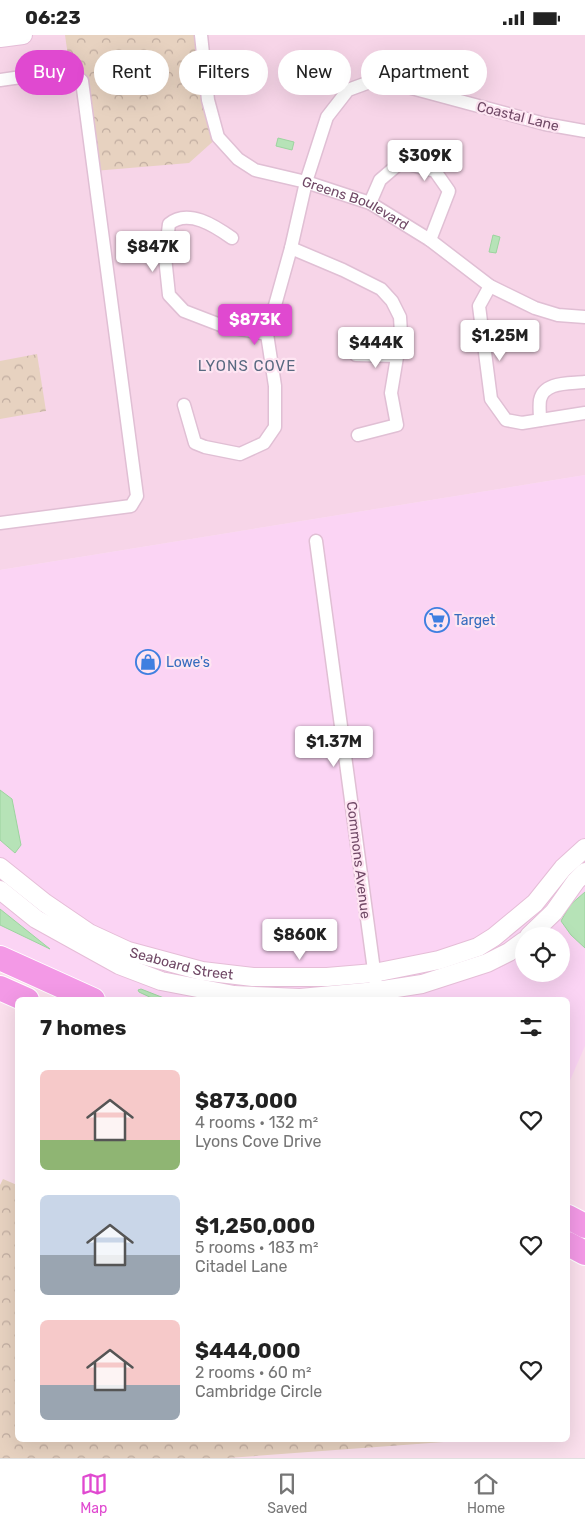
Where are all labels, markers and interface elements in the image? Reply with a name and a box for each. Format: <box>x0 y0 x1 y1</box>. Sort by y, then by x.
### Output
text: 06:23 <box>25 6 81 29</box>
chip: Buy <box>15 50 84 95</box>
chip: Rent <box>94 50 169 95</box>
chip: Filters <box>179 50 268 95</box>
chip: New <box>278 50 351 95</box>
chip: Apartment <box>361 50 487 95</box>
street label: Coastal Lane <box>475 98 561 135</box>
pin: $309K <box>390 139 460 182</box>
text: $309K <box>399 146 451 165</box>
street label: Greens Boulevard <box>300 173 412 234</box>
pin: $847K <box>118 231 188 273</box>
text: $847K <box>127 237 179 256</box>
pin: $873K <box>220 303 290 346</box>
text: $873K <box>229 310 281 329</box>
pin: $1.25M <box>459 319 541 362</box>
text: $1.25M <box>471 326 529 345</box>
pin: $444K <box>341 327 411 369</box>
text: $444K <box>349 333 403 352</box>
district label: LYONS COVE <box>198 357 296 375</box>
supermarket icon: Target <box>424 607 450 633</box>
place label: Target <box>454 612 496 629</box>
shop icon: Lowe's <box>135 649 161 675</box>
place label: Lowe's <box>166 654 210 671</box>
pin: $1.37M <box>293 725 375 768</box>
text: $1.37M <box>306 732 362 751</box>
street label: Commons Avenue <box>343 800 374 920</box>
pin: $860K <box>265 919 335 961</box>
text: $860K <box>273 925 327 944</box>
map controls <box>515 927 570 982</box>
button: locate <box>515 927 570 982</box>
street label: Seaboard Street <box>128 944 235 984</box>
icon: filters <box>517 1013 545 1041</box>
text: 7 homes <box>40 1015 126 1040</box>
text: $873,000 <box>195 1088 298 1113</box>
icon: home <box>80 1090 140 1150</box>
icon: heart <box>517 1106 545 1134</box>
text: 4 rooms · 132 m² <box>195 1113 318 1132</box>
text: Lyons Cove Drive <box>195 1132 321 1151</box>
text: $1,250,000 <box>195 1213 315 1238</box>
icon: home <box>80 1215 140 1275</box>
icon: heart <box>517 1231 545 1259</box>
text: 5 rooms · 183 m² <box>195 1238 318 1257</box>
text: Citadel Lane <box>195 1257 287 1276</box>
text: $444,000 <box>195 1338 300 1363</box>
icon: home <box>80 1340 140 1400</box>
icon: heart <box>517 1356 545 1384</box>
text: 2 rooms · 60 m² <box>195 1363 312 1382</box>
text: Cambridge Circle <box>195 1382 322 1401</box>
tab: Map <box>80 1470 108 1517</box>
tab: Saved <box>267 1470 307 1517</box>
tab: Home <box>467 1470 505 1517</box>

